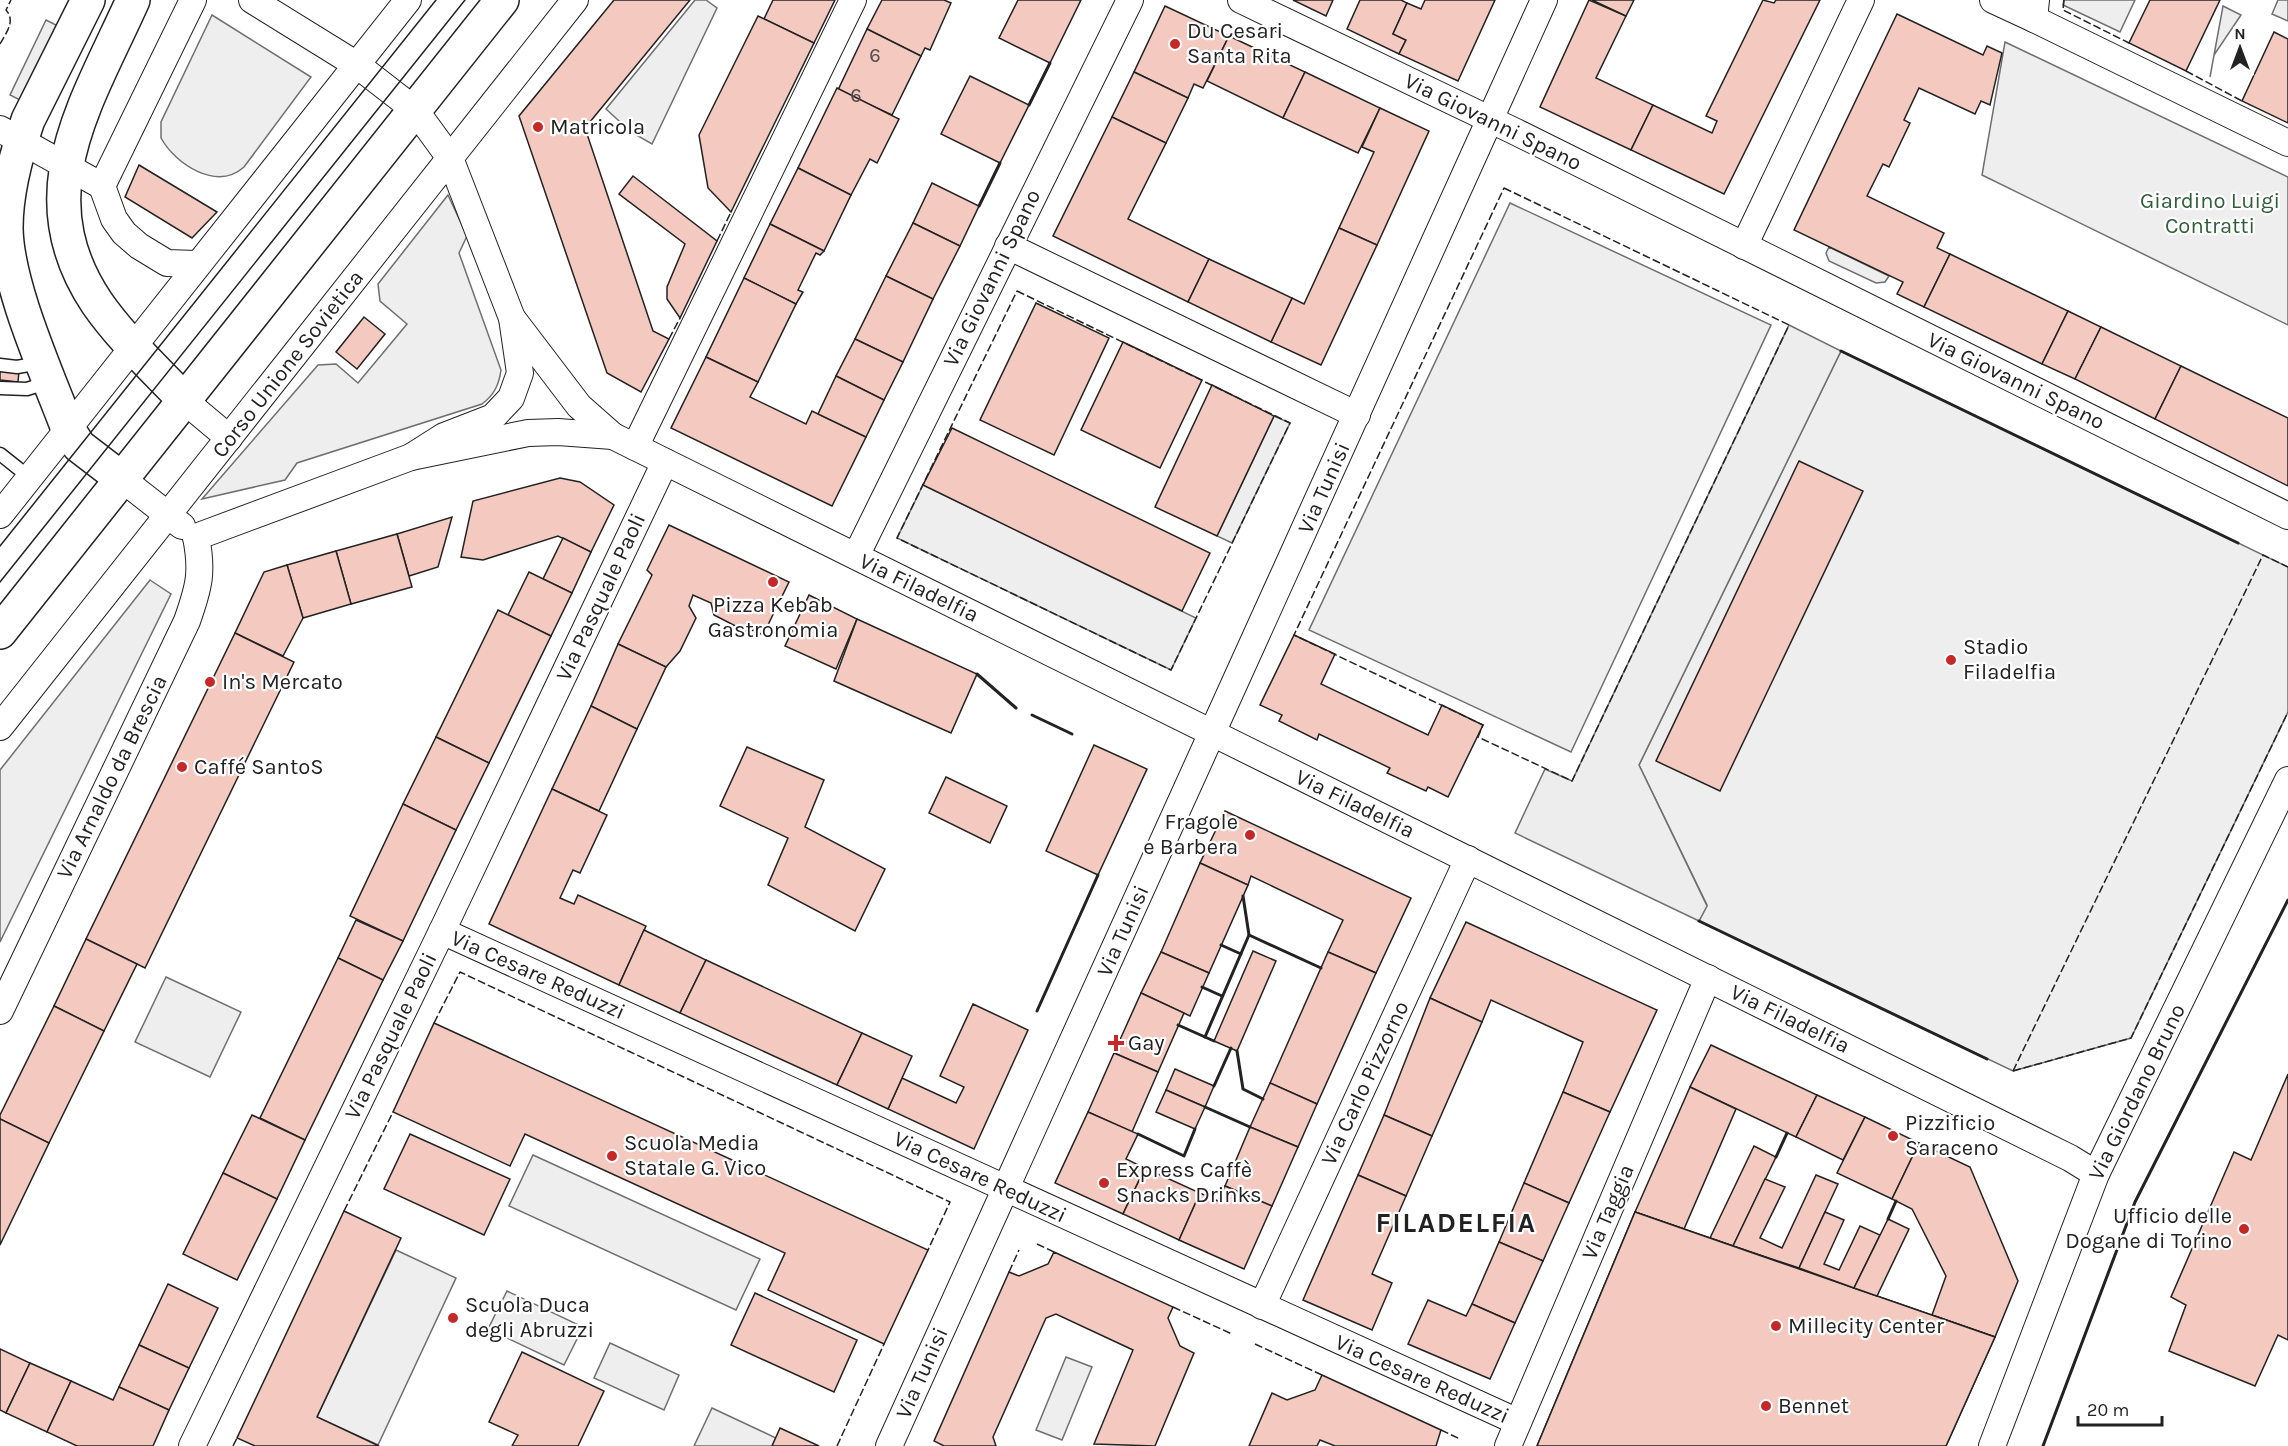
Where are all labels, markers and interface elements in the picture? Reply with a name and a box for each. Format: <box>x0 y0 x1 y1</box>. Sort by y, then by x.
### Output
place label: Du Cesari Santa Rita <box>1187 18 1292 69</box>
north arrow <box>2210 18 2270 78</box>
text: N <box>2234 24 2246 43</box>
marker: Du Cesari Santa Rita <box>1168 37 1182 51</box>
house number: 6 <box>869 44 881 67</box>
street label: Via Giovanni Spano <box>1400 68 1586 176</box>
house number: 6 <box>850 84 862 107</box>
place label: Matricola <box>550 114 645 140</box>
marker: Matricola <box>531 120 545 134</box>
street label: Via Giovanni Spano <box>938 185 1046 371</box>
park label: Giardino Luigi Contratti <box>2140 188 2280 239</box>
street label: Corso Unione Sovietica <box>207 265 369 463</box>
street label: Via Giovanni Spano <box>1923 327 2109 435</box>
street label: Via Tunisi <box>1292 438 1356 538</box>
street label: Via Pasquale Paoli <box>551 509 651 685</box>
street label: Via Filadelfia <box>855 548 983 628</box>
marker: Pizza Kebab Gastronomia <box>766 575 780 589</box>
place label: Pizza Kebab Gastronomia <box>708 592 838 643</box>
place label: Stadio Filadelfia <box>1963 634 2056 685</box>
marker: Stadio Filadelfia <box>1944 653 1958 667</box>
place label: In's Mercato <box>222 669 343 695</box>
street label: Via Arnaldo da Brescia <box>51 671 173 883</box>
marker: In's Mercato <box>203 675 217 689</box>
place label: Caffé SantoS <box>194 754 323 780</box>
marker: Caffé SantoS <box>175 760 189 774</box>
street label: Via Filadelfia <box>1291 764 1419 844</box>
place label: Fragole e Barbera <box>1143 809 1238 860</box>
marker: Fragole e Barbera <box>1243 828 1257 842</box>
street label: Via Tunisi <box>1091 881 1155 981</box>
street label: Via Cesare Reduzzi <box>447 925 629 1025</box>
street label: Via Pasquale Paoli <box>339 948 443 1124</box>
street label: Via Filadelfia <box>1726 979 1854 1059</box>
street label: Via Carlo Pizzorno <box>1316 997 1414 1169</box>
street label: Via Giordano Bruno <box>2083 1000 2191 1184</box>
place label: Gay <box>1128 1030 1165 1056</box>
marker: Gay <box>1109 1036 1123 1050</box>
place label: Pizzificio Saraceno <box>1905 1110 1998 1161</box>
street label: Via Cesare Reduzzi <box>889 1126 1071 1228</box>
marker: Pizzificio Saraceno <box>1886 1129 1900 1143</box>
place label: Scuola Media Statale G. Vico <box>624 1130 766 1181</box>
marker: Scuola Media Statale G. Vico <box>605 1149 619 1163</box>
place label: Express Caffè Snacks Drinks <box>1116 1157 1262 1208</box>
street label: Via Taggia <box>1576 1160 1640 1264</box>
marker: Express Caffè Snacks Drinks <box>1097 1176 1111 1190</box>
place label: Ufficio delle Dogane di Torino <box>2065 1203 2232 1254</box>
district label: FILADELFIA <box>1376 1206 1537 1239</box>
marker: Ufficio delle Dogane di Torino <box>2237 1222 2251 1236</box>
place label: Scuola Duca degli Abruzzi <box>465 1292 594 1343</box>
marker: Scuola Duca degli Abruzzi <box>446 1311 460 1325</box>
place label: Millecity Center <box>1788 1313 1944 1339</box>
marker: Millecity Center <box>1769 1319 1783 1333</box>
street label: Via Tunisi <box>890 1323 954 1423</box>
street label: Via Cesare Reduzzi <box>1331 1329 1513 1429</box>
scale bar <box>2078 1389 2162 1427</box>
place label: Bennet <box>1778 1393 1849 1419</box>
marker: Bennet <box>1759 1399 1773 1413</box>
text: 20 m <box>2087 1399 2129 1421</box>

